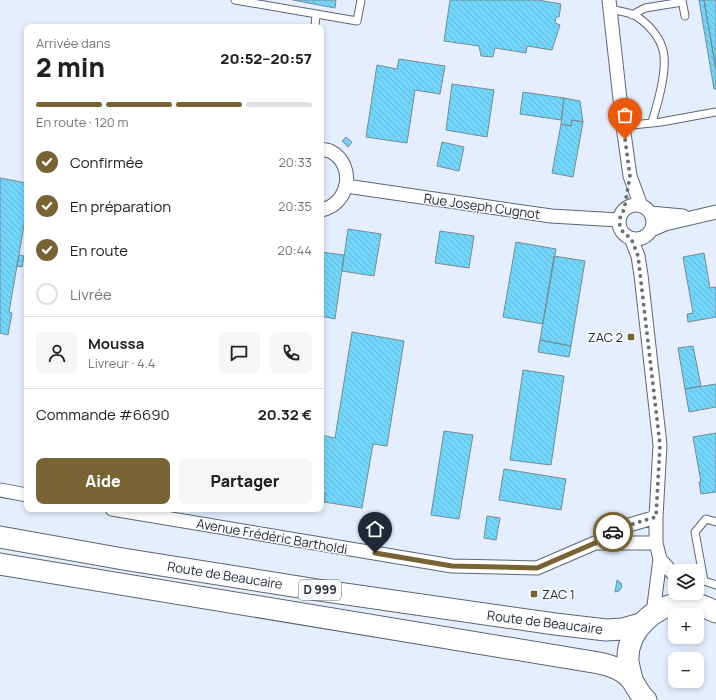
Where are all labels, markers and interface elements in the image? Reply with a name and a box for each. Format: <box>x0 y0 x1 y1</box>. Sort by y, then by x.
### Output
text: Arrivée dans <box>36 34 111 52</box>
text: 20:52–20:57 <box>220 48 312 69</box>
text: 2 min <box>36 49 105 85</box>
pin <box>608 98 642 139</box>
icon: bag <box>614 104 636 126</box>
text: En route · 120 m <box>36 113 128 131</box>
icon: check <box>36 151 58 173</box>
text: Confirmée <box>70 152 143 173</box>
text: 20:33 <box>278 153 312 171</box>
street label: Rue Joseph Cugnot <box>423 189 541 223</box>
icon: check <box>36 195 58 217</box>
text: En préparation <box>70 196 171 217</box>
text: 20:35 <box>278 197 312 215</box>
icon: check <box>36 239 58 261</box>
text: En route <box>70 240 128 261</box>
text: 20:44 <box>277 241 312 259</box>
text: Livrée <box>70 284 112 305</box>
place label: ZAC 2 <box>588 328 623 346</box>
button: person <box>36 332 78 374</box>
button: chat <box>218 332 260 374</box>
button: phone <box>270 332 312 374</box>
marker: ZAC 2 <box>626 332 636 342</box>
text: Moussa <box>88 333 144 354</box>
text: Livreur · 4.4 <box>88 354 155 372</box>
text: Commande #6690 <box>36 404 170 425</box>
text: 20.32 € <box>258 404 312 425</box>
button: Aide <box>36 458 170 504</box>
button: Partager <box>178 458 312 504</box>
pin <box>358 512 392 553</box>
courier <box>593 512 633 552</box>
street label: Avenue Frédéric Bartholdi <box>195 514 349 558</box>
icon: home <box>364 518 386 540</box>
icon: car <box>602 521 624 543</box>
street label: Route de Beaucaire <box>166 557 284 593</box>
map controls <box>668 564 704 688</box>
button: layers <box>668 564 704 600</box>
road number: D 999 <box>299 580 341 600</box>
place label: ZAC 1 <box>542 585 575 603</box>
marker: ZAC 1 <box>529 589 539 599</box>
street label: Route de Beaucaire <box>486 606 604 638</box>
button: + <box>668 608 704 644</box>
button: − <box>668 652 704 688</box>

